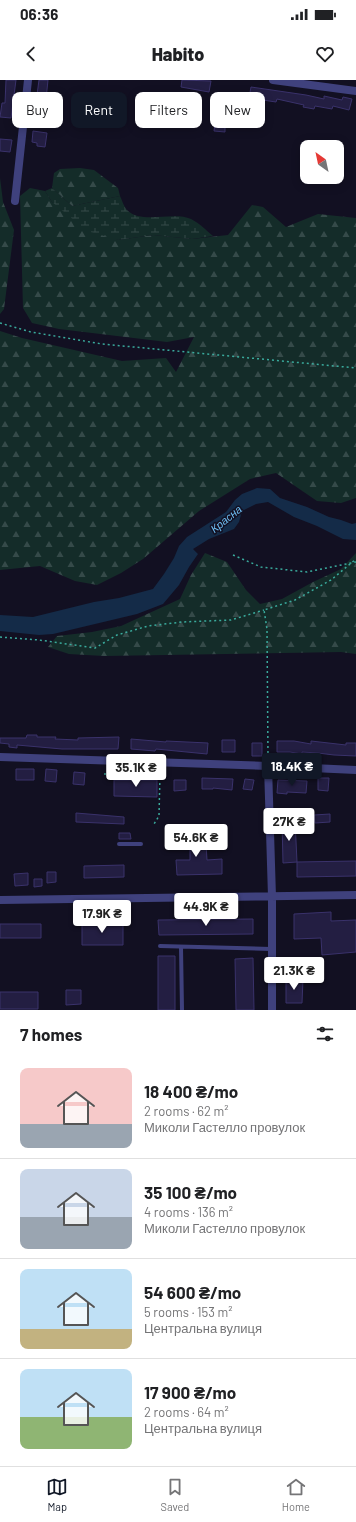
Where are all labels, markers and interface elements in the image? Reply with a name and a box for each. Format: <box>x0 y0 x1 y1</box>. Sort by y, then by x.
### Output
text: 06:36 <box>20 5 58 23</box>
icon: back <box>20 43 42 65</box>
text: Habito <box>152 43 204 65</box>
icon: heart <box>314 43 336 65</box>
chip: Buy <box>12 92 63 128</box>
chip: Rent <box>71 92 127 128</box>
chip: Filters <box>135 92 202 128</box>
chip: New <box>210 92 265 128</box>
north arrow <box>300 140 344 184</box>
map controls <box>300 140 344 184</box>
water label: Красна <box>207 502 244 535</box>
pin: 18.4K ₴ <box>255 753 329 787</box>
pin: 35.1K ₴ <box>99 754 173 788</box>
text: 18.4K ₴ <box>271 758 313 774</box>
text: 35.1K ₴ <box>115 759 157 775</box>
pin: 27K ₴ <box>261 808 317 842</box>
text: 27K ₴ <box>272 813 306 829</box>
pin: 54.6K ₴ <box>159 824 233 858</box>
text: 54.6K ₴ <box>174 829 218 845</box>
pin: 44.9K ₴ <box>169 893 243 927</box>
text: 44.9K ₴ <box>183 898 229 914</box>
pin: 17.9K ₴ <box>65 900 139 934</box>
text: 17.9K ₴ <box>82 905 122 921</box>
pin: 21.3K ₴ <box>257 957 331 991</box>
text: 21.3K ₴ <box>273 962 315 978</box>
icon: filters <box>314 1023 336 1045</box>
text: 7 homes <box>20 1024 82 1044</box>
text: 18 400 ₴/mo <box>144 1081 238 1101</box>
icon: home <box>52 1084 100 1132</box>
text: 2 rooms · 62 m² <box>144 1103 229 1119</box>
text: Миколи Гастелло провулок <box>144 1119 305 1135</box>
text: 35 100 ₴/mo <box>144 1182 237 1202</box>
icon: home <box>52 1185 100 1233</box>
text: 4 rooms · 136 m² <box>144 1204 233 1220</box>
text: Миколи Гастелло провулок <box>144 1220 305 1236</box>
text: 54 600 ₴/mo <box>144 1282 241 1302</box>
icon: home <box>52 1285 100 1333</box>
text: 5 rooms · 153 m² <box>144 1304 233 1320</box>
text: Центральна вулиця <box>144 1320 262 1336</box>
text: 17 900 ₴/mo <box>144 1382 236 1402</box>
icon: home <box>52 1385 100 1433</box>
text: 2 rooms · 64 m² <box>144 1404 229 1420</box>
text: Центральна вулиця <box>144 1420 262 1436</box>
tab: Map <box>46 1476 68 1513</box>
tab: Saved <box>161 1476 189 1513</box>
tab: Home <box>282 1476 310 1513</box>

